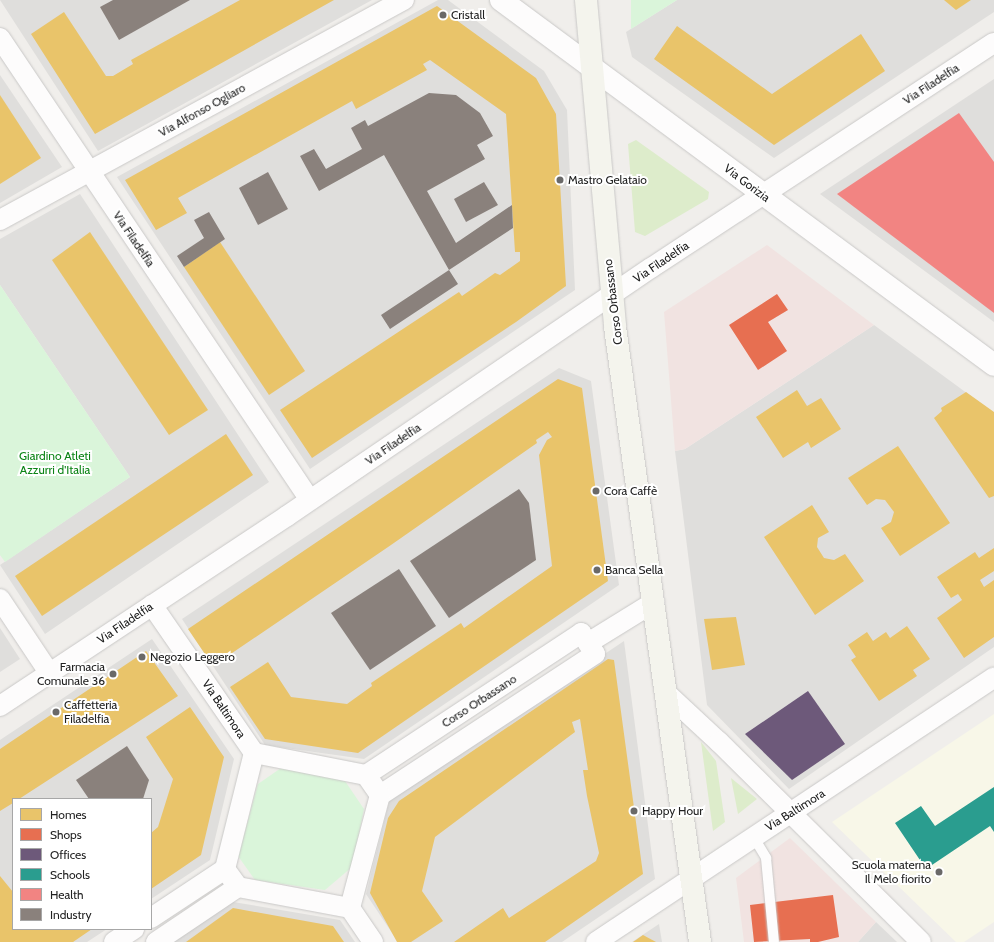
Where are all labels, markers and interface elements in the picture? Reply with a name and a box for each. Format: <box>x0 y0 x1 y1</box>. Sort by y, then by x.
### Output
place label: Cristall <box>451 8 485 22</box>
marker: Cristall <box>438 10 448 20</box>
street label: Via Filadelfia <box>900 61 962 107</box>
street label: Via Alfonso Ogliaro <box>156 80 248 140</box>
street label: Via Gorizia <box>721 161 773 205</box>
place label: Mastro Gelataio <box>568 173 647 187</box>
marker: Mastro Gelataio <box>555 175 565 185</box>
street label: Via Filadelfia <box>110 208 158 270</box>
street label: Via Filadelfia <box>630 238 692 286</box>
street label: Corso Orbassano <box>601 258 625 346</box>
street label: Via Filadelfia <box>362 420 424 468</box>
park label: Giardino Atleti Azzurri d'Italia <box>19 449 91 477</box>
place label: Cora Caffè <box>604 484 657 498</box>
marker: Cora Caffè <box>591 486 601 496</box>
place label: Banca Sella <box>605 563 663 577</box>
marker: Banca Sella <box>592 565 602 575</box>
street label: Via Filadelfia <box>94 599 156 647</box>
place label: Negozio Leggero <box>150 650 235 664</box>
marker: Negozio Leggero <box>137 652 147 662</box>
place label: Farmacia Comunale 36 <box>37 660 105 688</box>
marker: Farmacia Comunale 36 <box>108 669 118 679</box>
street label: Corso Orbassano <box>439 671 519 731</box>
street label: Via Baltimora <box>199 677 249 741</box>
place label: Caffetteria Filadelfia <box>64 698 117 726</box>
marker: Caffetteria Filadelfia <box>51 707 61 717</box>
street label: Via Baltimora <box>762 786 828 834</box>
legend <box>12 798 152 930</box>
place label: Happy Hour <box>642 804 703 818</box>
marker: Happy Hour <box>629 806 639 816</box>
text: Homes <box>50 807 87 822</box>
text: Shops <box>50 827 82 842</box>
text: Offices <box>50 847 86 862</box>
place label: Scuola materna Il Melo fiorito <box>852 858 931 886</box>
text: Schools <box>50 867 90 882</box>
marker: Scuola materna Il Melo fiorito <box>934 867 944 877</box>
text: Health <box>50 887 84 902</box>
text: Industry <box>50 907 91 922</box>

